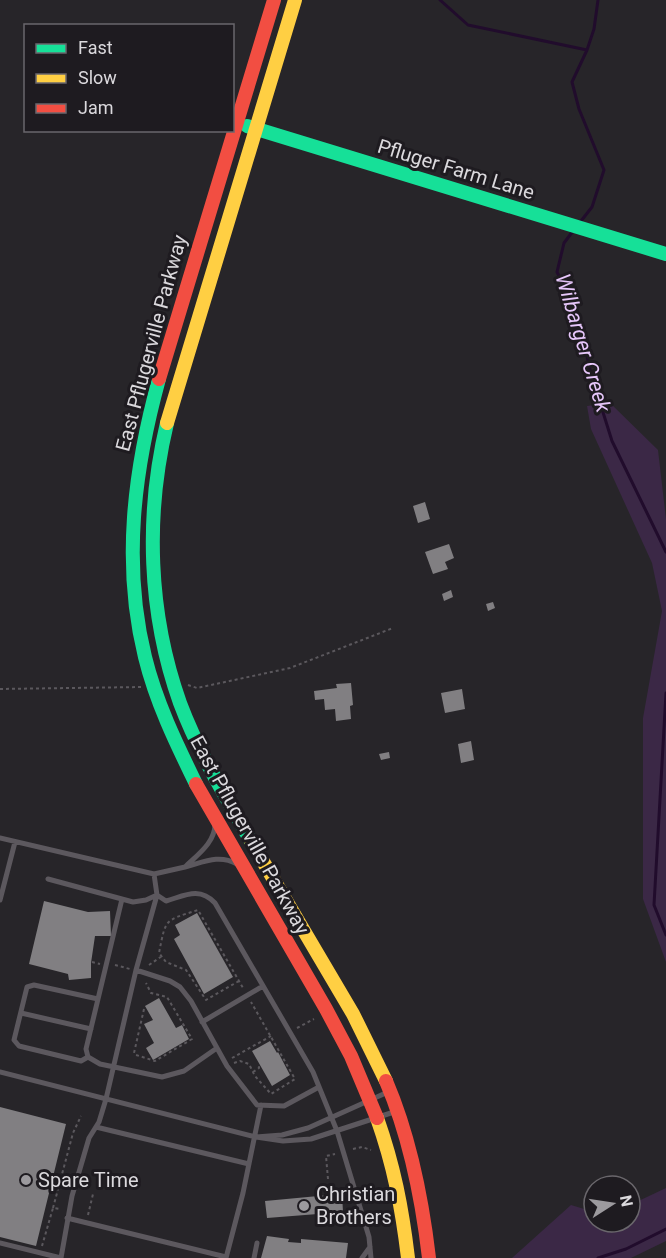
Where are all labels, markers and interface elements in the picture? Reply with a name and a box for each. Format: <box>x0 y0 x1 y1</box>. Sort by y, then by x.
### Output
legend <box>24 24 234 132</box>
text: Fast <box>78 37 113 58</box>
text: Slow <box>78 67 117 88</box>
text: Jam <box>78 97 114 118</box>
street label: Pfluger Farm Lane <box>375 134 537 204</box>
street label: East Pflugerville Parkway <box>111 232 192 454</box>
water label: Wilbarger Creek <box>551 271 616 416</box>
street label: East Pflugerville Parkway <box>185 732 315 939</box>
place label: Spare Time <box>38 1168 139 1192</box>
marker: Spare Time <box>19 1173 33 1187</box>
north arrow <box>582 1174 642 1234</box>
place label: Christian Brothers <box>316 1182 395 1229</box>
text: N <box>616 1193 637 1208</box>
marker: Christian Brothers <box>297 1199 311 1213</box>

